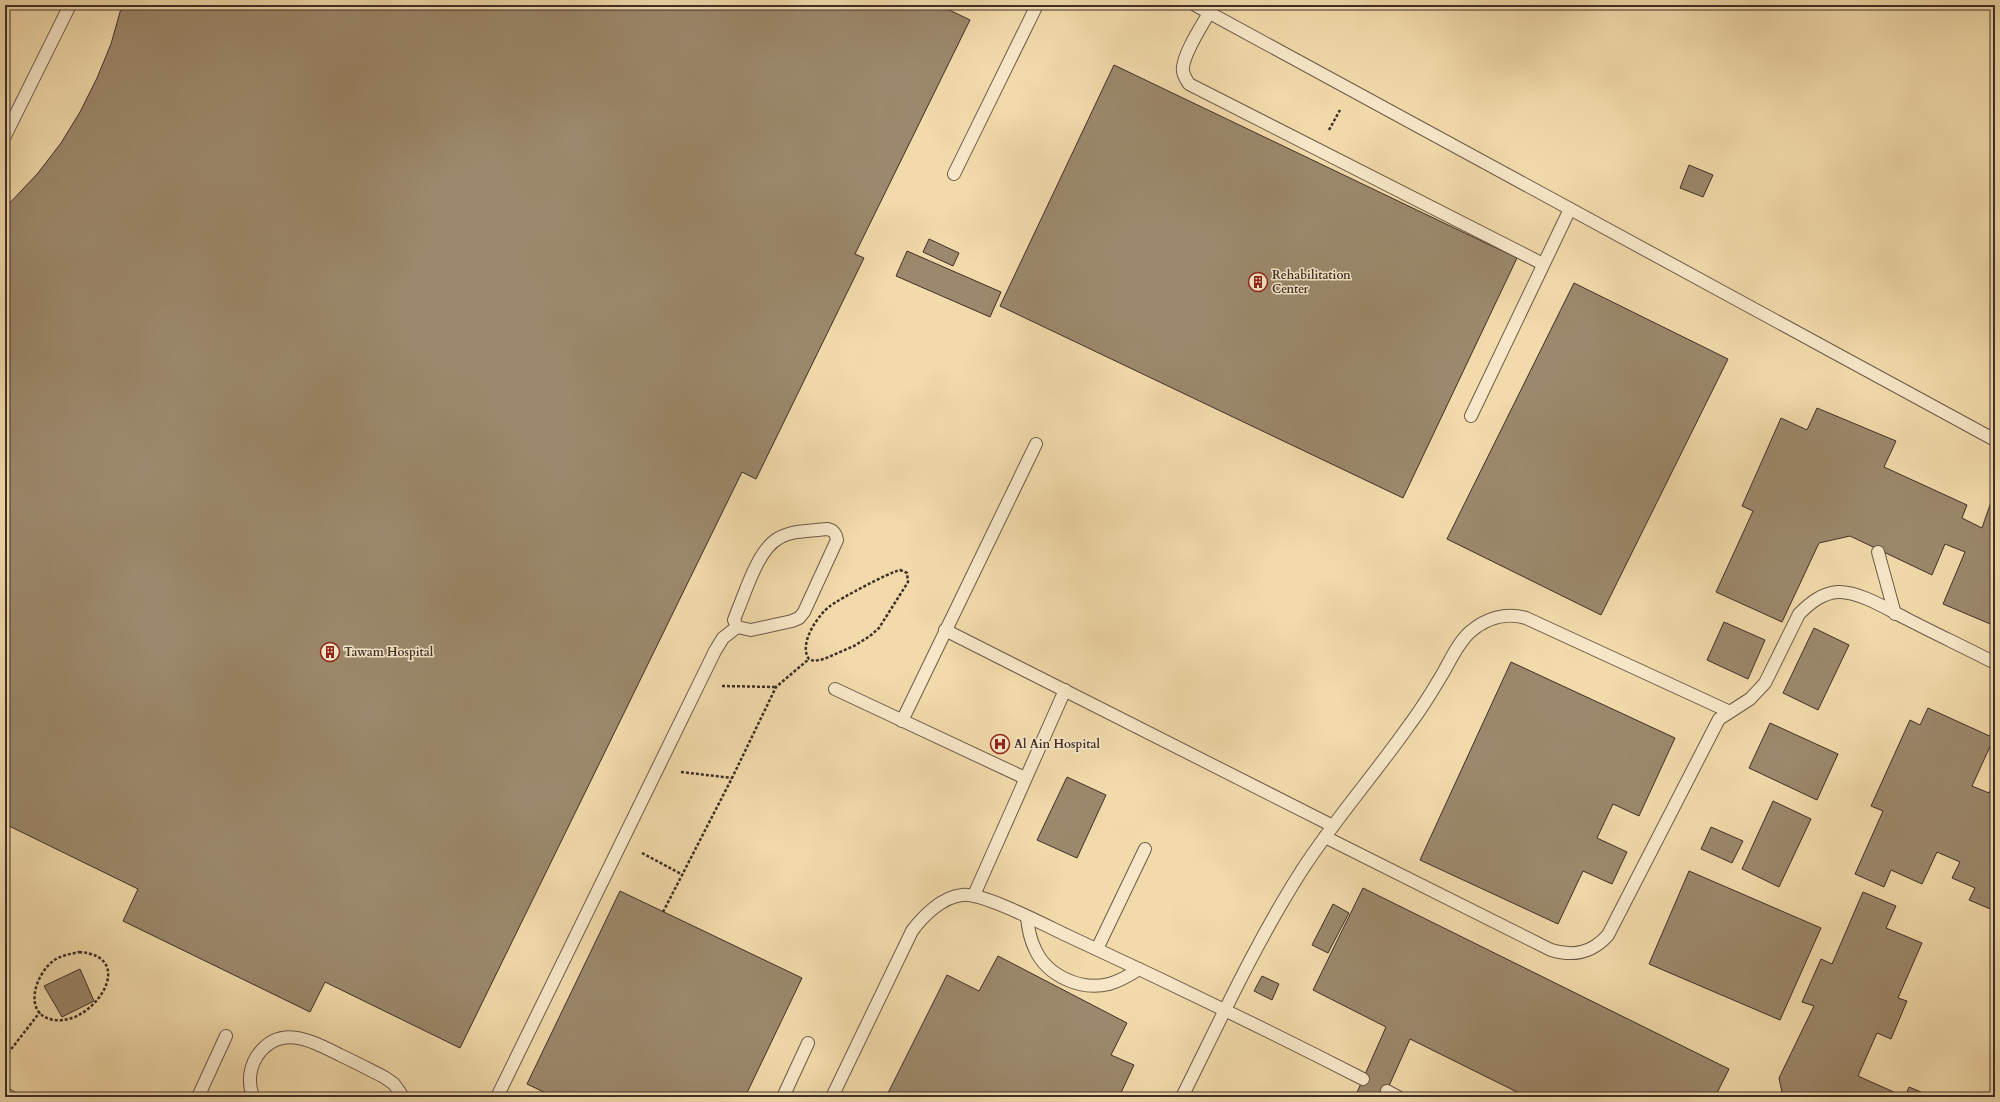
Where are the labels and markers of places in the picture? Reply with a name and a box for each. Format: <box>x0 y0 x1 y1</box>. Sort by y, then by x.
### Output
place label: Rehabilitation Center <box>1272 267 1351 297</box>
building icon: Rehabilitation Center <box>1247 271 1269 293</box>
building icon: Tawam Hospital <box>319 641 341 663</box>
place label: Tawam Hospital <box>344 644 434 660</box>
hospital icon: Al Ain Hospital <box>989 733 1011 755</box>
place label: Al Ain Hospital <box>1014 736 1100 752</box>

